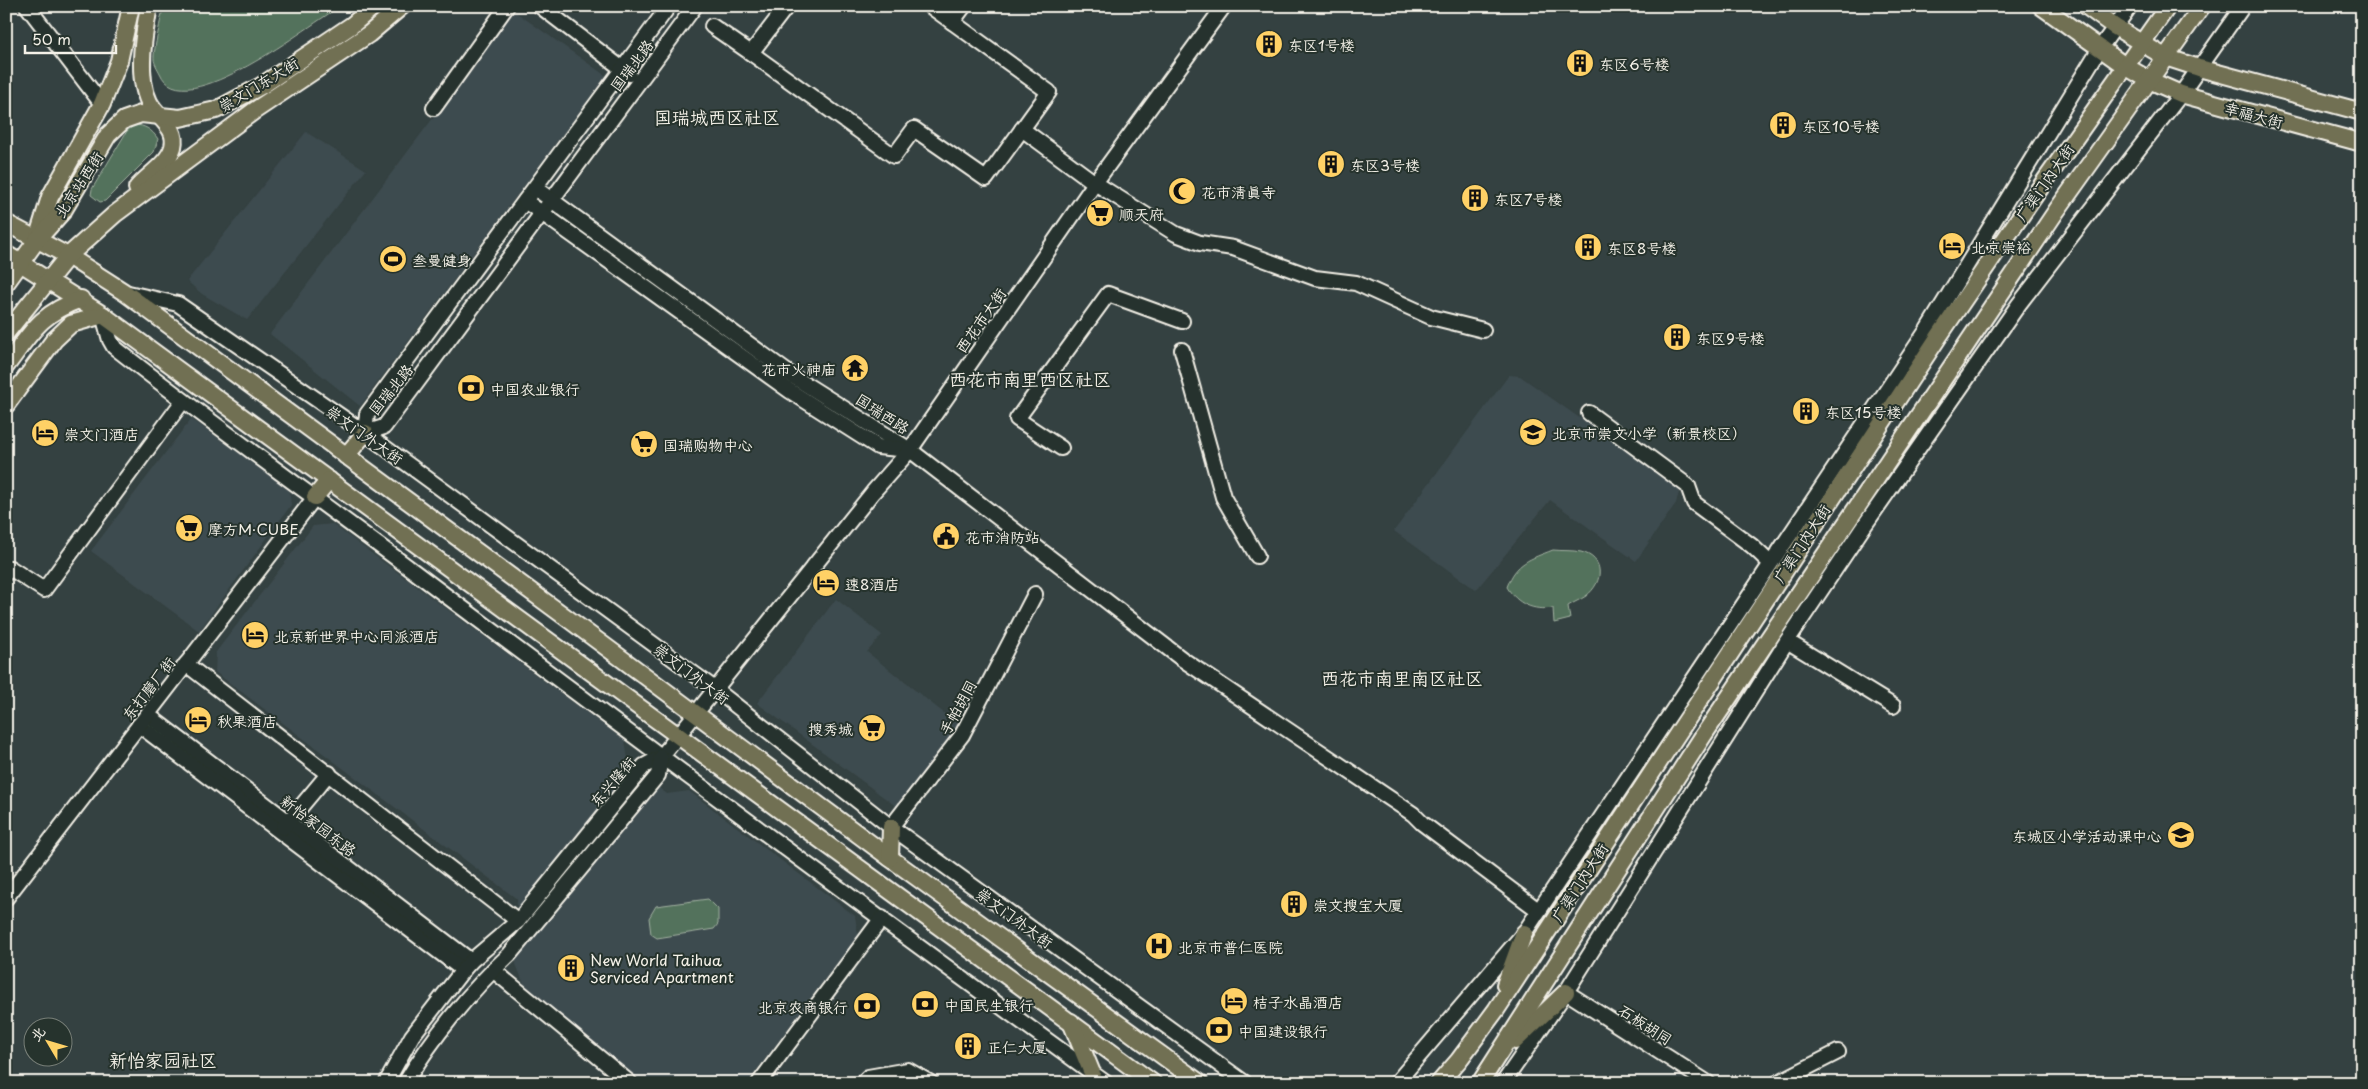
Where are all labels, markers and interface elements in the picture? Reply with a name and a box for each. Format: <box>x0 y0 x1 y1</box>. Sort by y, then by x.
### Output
scale bar <box>25 22 116 54</box>
text: 50 m <box>32 27 71 50</box>
building icon: 东区1号楼 <box>1254 29 1284 59</box>
place label: 东区1号楼 <box>1288 33 1355 56</box>
street label: 国瑞北路 <box>604 34 658 96</box>
building icon: 东区6号楼 <box>1565 48 1595 78</box>
street label: 崇文门东大街 <box>213 51 303 117</box>
place label: 东区6号楼 <box>1599 52 1670 75</box>
street label: 幸福大街 <box>2222 95 2286 133</box>
district label: 国瑞城西区社区 <box>654 103 780 130</box>
building icon: 东区10号楼 <box>1768 110 1798 140</box>
place label: 东区10号楼 <box>1802 114 1880 137</box>
street label: 广渠门内大街 <box>2009 139 2079 225</box>
street label: 北京站西街 <box>48 146 108 222</box>
building icon: 东区3号楼 <box>1316 149 1346 179</box>
place label: 东区3号楼 <box>1350 153 1420 176</box>
mosque icon: 花市清真寺 <box>1167 176 1197 206</box>
place label: 花市清真寺 <box>1201 180 1276 203</box>
building icon: 东区7号楼 <box>1460 183 1490 213</box>
place label: 东区7号楼 <box>1494 187 1563 210</box>
supermarket icon: 顺天府 <box>1085 198 1115 228</box>
place label: 顺天府 <box>1119 202 1164 225</box>
hotel icon: 北京崇裕 <box>1937 231 1967 261</box>
building icon: 东区8号楼 <box>1573 232 1603 262</box>
place label: 北京崇裕 <box>1971 235 2031 258</box>
place label: 东区8号楼 <box>1607 236 1676 259</box>
sports icon: 叁曼健身 <box>378 244 408 274</box>
place label: 叁曼健身 <box>412 248 472 271</box>
street label: 西花市大街 <box>949 283 1011 357</box>
building icon: 东区9号楼 <box>1662 322 1692 352</box>
place label: 东区9号楼 <box>1696 326 1765 349</box>
temple icon: 花市火神庙 <box>840 353 870 383</box>
place label: 花市火神庙 <box>761 357 836 380</box>
street label: 国瑞北路 <box>362 358 418 420</box>
district label: 西花市南里西区社区 <box>949 365 1111 392</box>
bank icon: 中国农业银行 <box>456 373 486 403</box>
place label: 中国农业银行 <box>490 377 580 400</box>
street label: 国瑞西路 <box>852 387 914 439</box>
building icon: 东区15号楼 <box>1791 396 1821 426</box>
street label: 崇文门外大街 <box>322 399 408 469</box>
place label: 东区15号楼 <box>1825 400 1901 423</box>
school or university icon: 北京市崇文小学（新景校区） <box>1518 417 1548 447</box>
hotel icon: 崇文门酒店 <box>30 418 60 448</box>
place label: 北京市崇文小学（新景校区） <box>1552 421 1747 444</box>
place label: 崇文门酒店 <box>64 422 139 445</box>
supermarket icon: 国瑞购物中心 <box>629 429 659 459</box>
place label: 国瑞购物中心 <box>663 433 753 456</box>
street label: 广渠门内大街 <box>1767 499 1835 587</box>
supermarket icon: 摩方M·CUBE <box>174 513 204 543</box>
place label: 摩方M·CUBE <box>208 517 299 540</box>
public building icon: 花市消防站 <box>931 521 961 551</box>
place label: 花市消防站 <box>965 525 1040 548</box>
hotel icon: 速8酒店 <box>811 568 841 598</box>
place label: 速8酒店 <box>845 572 899 595</box>
hotel icon: 北京新世界中心同派酒店 <box>240 620 270 650</box>
place label: 北京新世界中心同派酒店 <box>274 624 439 647</box>
street label: 崇文门外大街 <box>649 637 735 709</box>
street label: 东打磨厂街 <box>116 651 180 725</box>
district label: 西花市南里南区社区 <box>1321 664 1483 691</box>
street label: 手帕胡同 <box>932 675 982 739</box>
hotel icon: 秋果酒店 <box>183 705 213 735</box>
place label: 秋果酒店 <box>217 709 277 732</box>
supermarket icon: 搜秀城 <box>857 713 887 743</box>
place label: 搜秀城 <box>808 717 853 740</box>
street label: 东兴隆街 <box>584 751 640 811</box>
street label: 新怡家园东路 <box>276 789 362 861</box>
school or university icon: 东城区小学活动课中心 <box>2166 820 2196 850</box>
place label: 东城区小学活动课中心 <box>2012 824 2162 847</box>
street label: 广渠门内大街 <box>1545 838 1613 926</box>
street label: 崇文门外大街 <box>972 881 1058 953</box>
building icon: 崇文搜宝大厦 <box>1279 889 1309 919</box>
place label: 崇文搜宝大厦 <box>1313 893 1403 916</box>
hospital icon: 北京市普仁医院 <box>1144 931 1174 961</box>
place label: 北京市普仁医院 <box>1178 935 1283 958</box>
place label: New World Taihua Serviced Apartment <box>590 948 734 988</box>
building icon: New World Taihua Serviced Apartment <box>556 953 586 983</box>
hotel icon: 桔子水晶酒店 <box>1219 986 1249 1016</box>
bank icon: 中国民生银行 <box>910 989 940 1019</box>
place label: 桔子水晶酒店 <box>1253 990 1343 1013</box>
bank icon: 北京农商银行 <box>852 991 882 1021</box>
place label: 中国民生银行 <box>944 993 1034 1016</box>
place label: 北京农商银行 <box>758 995 848 1018</box>
street label: 石板胡同 <box>1615 998 1677 1050</box>
bank icon: 中国建设银行 <box>1204 1015 1234 1045</box>
north arrow <box>22 1016 72 1066</box>
place label: 中国建设银行 <box>1238 1019 1328 1042</box>
text: 北 <box>25 1022 50 1046</box>
building icon: 正仁大厦 <box>953 1031 983 1061</box>
place label: 正仁大厦 <box>987 1035 1047 1058</box>
district label: 新怡家园社区 <box>109 1046 217 1073</box>

